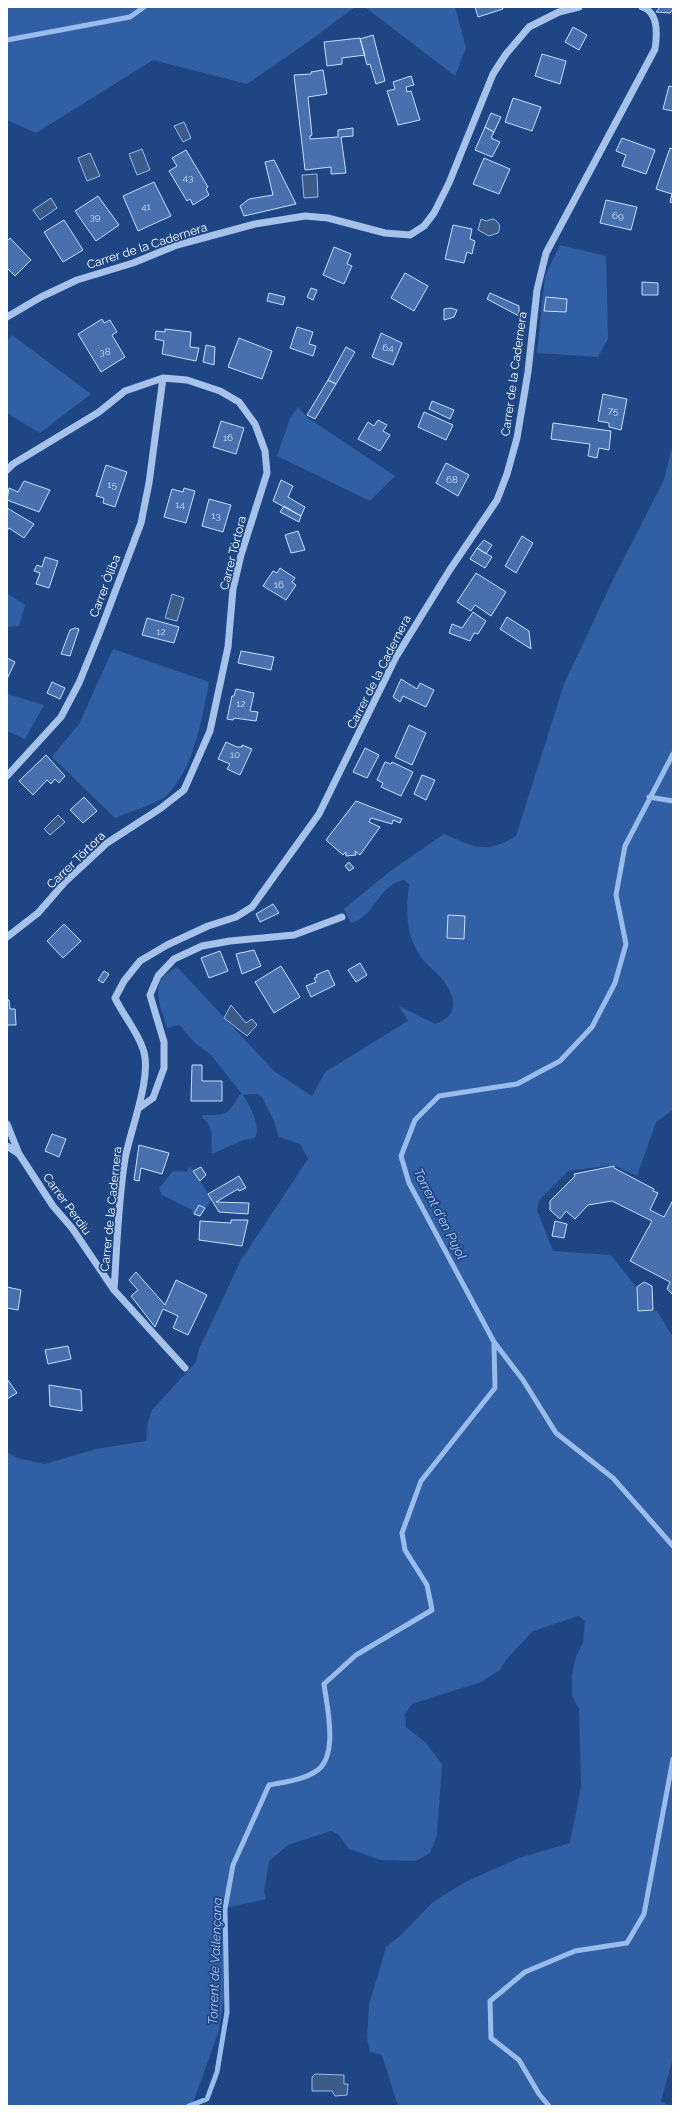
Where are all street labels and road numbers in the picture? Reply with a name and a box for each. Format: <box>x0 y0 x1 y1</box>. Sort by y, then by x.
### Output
street label: Carrer de la Cadernera <box>85 220 209 272</box>
street label: Carrer de la Cadernera <box>498 311 530 437</box>
street label: Carrer Tórtora <box>217 515 249 591</box>
street label: Carrer Òliba <box>87 553 123 619</box>
street label: Carrer de la Cadernera <box>344 613 414 731</box>
street label: Carrer Tórtora <box>44 829 108 891</box>
street label: Carrer de la Cadernera <box>97 1146 125 1272</box>
street label: Carrer Perdiu <box>40 1170 94 1238</box>

